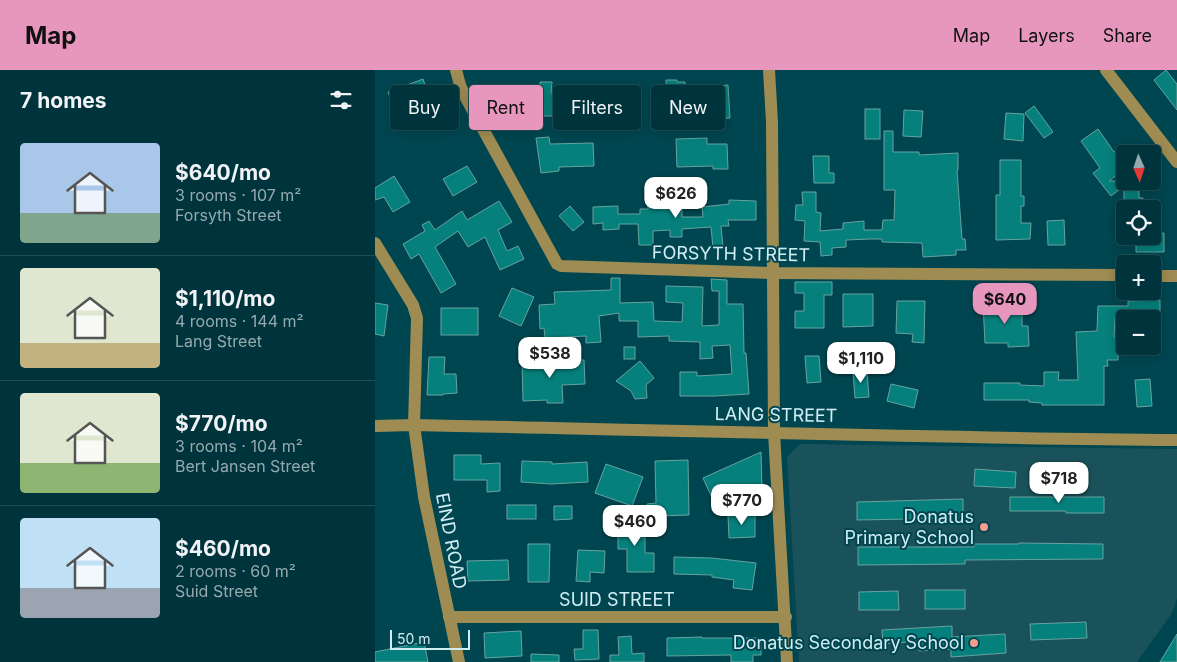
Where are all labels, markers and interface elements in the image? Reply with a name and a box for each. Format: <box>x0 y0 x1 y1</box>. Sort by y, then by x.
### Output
text: Map <box>25 21 76 50</box>
text: Map <box>953 25 990 46</box>
text: Layers <box>1018 25 1075 46</box>
text: Share <box>1103 25 1152 46</box>
chip: Buy <box>390 85 459 130</box>
chip: Rent <box>469 85 543 130</box>
chip: Filters <box>553 85 641 130</box>
chip: New <box>651 85 725 130</box>
icon: filters <box>327 86 355 114</box>
text: 7 homes <box>20 88 107 113</box>
north arrow <box>1116 145 1161 190</box>
map controls <box>1116 145 1161 355</box>
text: $640/mo <box>175 160 271 185</box>
icon: home <box>60 163 120 223</box>
pin: $626 <box>646 176 706 219</box>
text: $626 <box>655 183 697 203</box>
text: 3 rooms · 107 m² <box>175 185 301 205</box>
button: locate <box>1116 200 1161 245</box>
text: Forsyth Street <box>175 205 281 225</box>
street label: FORSYTH STREET <box>652 242 810 265</box>
button: + <box>1116 255 1161 300</box>
pin: $640 <box>975 282 1035 325</box>
text: $1,110/mo <box>175 286 275 311</box>
icon: home <box>60 288 120 348</box>
text: $640 <box>984 289 1026 309</box>
button: − <box>1116 310 1161 355</box>
text: 4 rooms · 144 m² <box>175 311 304 331</box>
text: Lang Street <box>175 331 262 351</box>
pin: $538 <box>520 336 580 379</box>
pin: $1,110 <box>820 342 902 384</box>
text: $538 <box>529 343 571 363</box>
text: $1,110 <box>838 348 884 368</box>
street label: LANG STREET <box>714 403 838 426</box>
text: $770/mo <box>175 411 268 436</box>
icon: home <box>60 413 120 473</box>
text: 3 rooms · 104 m² <box>175 436 303 456</box>
text: Bert Jansen Street <box>175 456 315 476</box>
pin: $718 <box>1029 462 1089 504</box>
text: $718 <box>1040 468 1078 488</box>
pin: $770 <box>712 484 772 526</box>
text: $770 <box>722 490 762 510</box>
street label: EIND ROAD <box>432 491 471 591</box>
pin: $460 <box>605 504 665 547</box>
place label: Donatus Primary School <box>845 506 974 548</box>
text: $460 <box>614 511 656 531</box>
marker: Donatus Primary School <box>978 521 990 533</box>
text: $460/mo <box>175 536 271 561</box>
icon: home <box>60 538 120 598</box>
text: 2 rooms · 60 m² <box>175 561 296 581</box>
text: Suid Street <box>175 581 258 601</box>
street label: SUID STREET <box>559 589 675 610</box>
scale bar <box>390 627 470 650</box>
text: 50 m <box>397 630 431 647</box>
place label: Donatus Secondary School <box>733 632 964 653</box>
marker: Donatus Secondary School <box>968 637 980 649</box>

